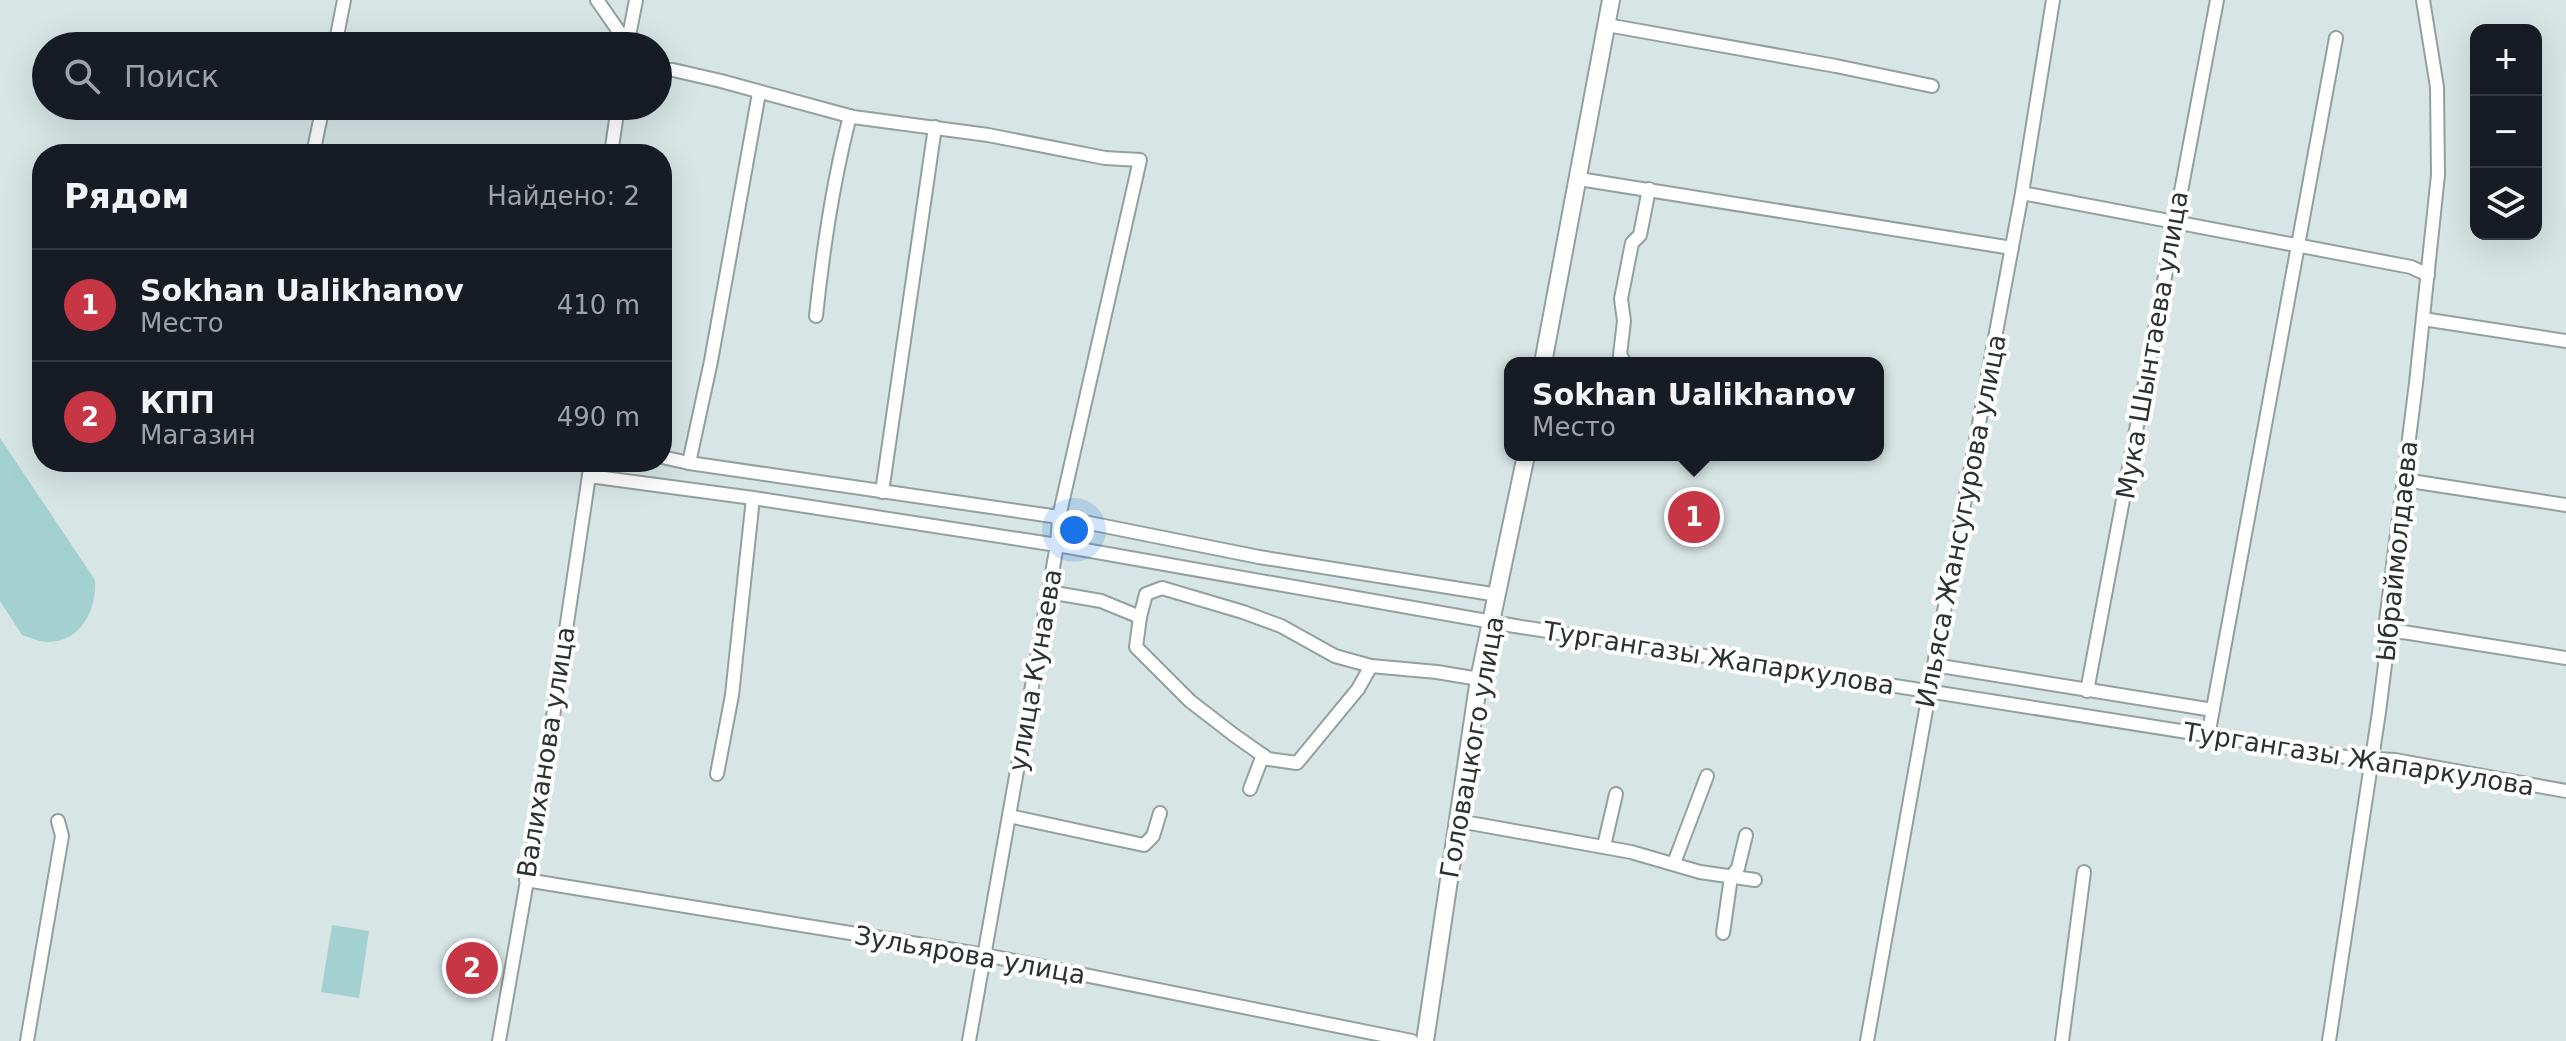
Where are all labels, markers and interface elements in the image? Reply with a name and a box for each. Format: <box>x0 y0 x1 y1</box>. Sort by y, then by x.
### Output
map controls <box>2470 24 2542 240</box>
button: + <box>2470 24 2542 96</box>
search box <box>32 32 672 120</box>
icon: search <box>60 54 104 98</box>
text: Поиск <box>124 59 219 94</box>
button: − <box>2470 96 2542 168</box>
button: layers <box>2470 168 2542 240</box>
text: Рядом <box>64 176 189 216</box>
text: Найдено: 2 <box>487 181 640 211</box>
street label: Мука Шынтаева улица <box>2110 189 2194 501</box>
text: Sokhan Ualikhanov <box>140 273 464 308</box>
text: 1 <box>81 290 99 320</box>
text: 410 m <box>557 290 640 320</box>
text: Место <box>140 308 224 338</box>
street label: Ильяса Жансугурова улица <box>1910 332 2012 710</box>
popup <box>1504 357 1884 461</box>
text: Sokhan Ualikhanov <box>1532 377 1856 412</box>
text: КПП <box>140 385 215 420</box>
text: 2 <box>81 402 99 432</box>
text: 490 m <box>557 402 640 432</box>
text: Место <box>1532 412 1616 442</box>
text: Магазин <box>140 420 256 450</box>
street label: Ыбраймолдаева <box>2370 439 2424 663</box>
pin: 1 <box>1668 487 1720 547</box>
your location <box>1054 510 1094 550</box>
street label: улица Кунаева <box>1002 567 1068 773</box>
street label: Головацкого улица <box>1434 614 1510 880</box>
street label: Тургангазы Жапаркулова <box>1540 615 1897 701</box>
street label: Валиханова улица <box>511 624 581 880</box>
street label: Тургангазы Жапаркулова <box>2180 716 2537 802</box>
street label: Зульярова улица <box>852 920 1088 990</box>
pin: 2 <box>446 938 498 998</box>

